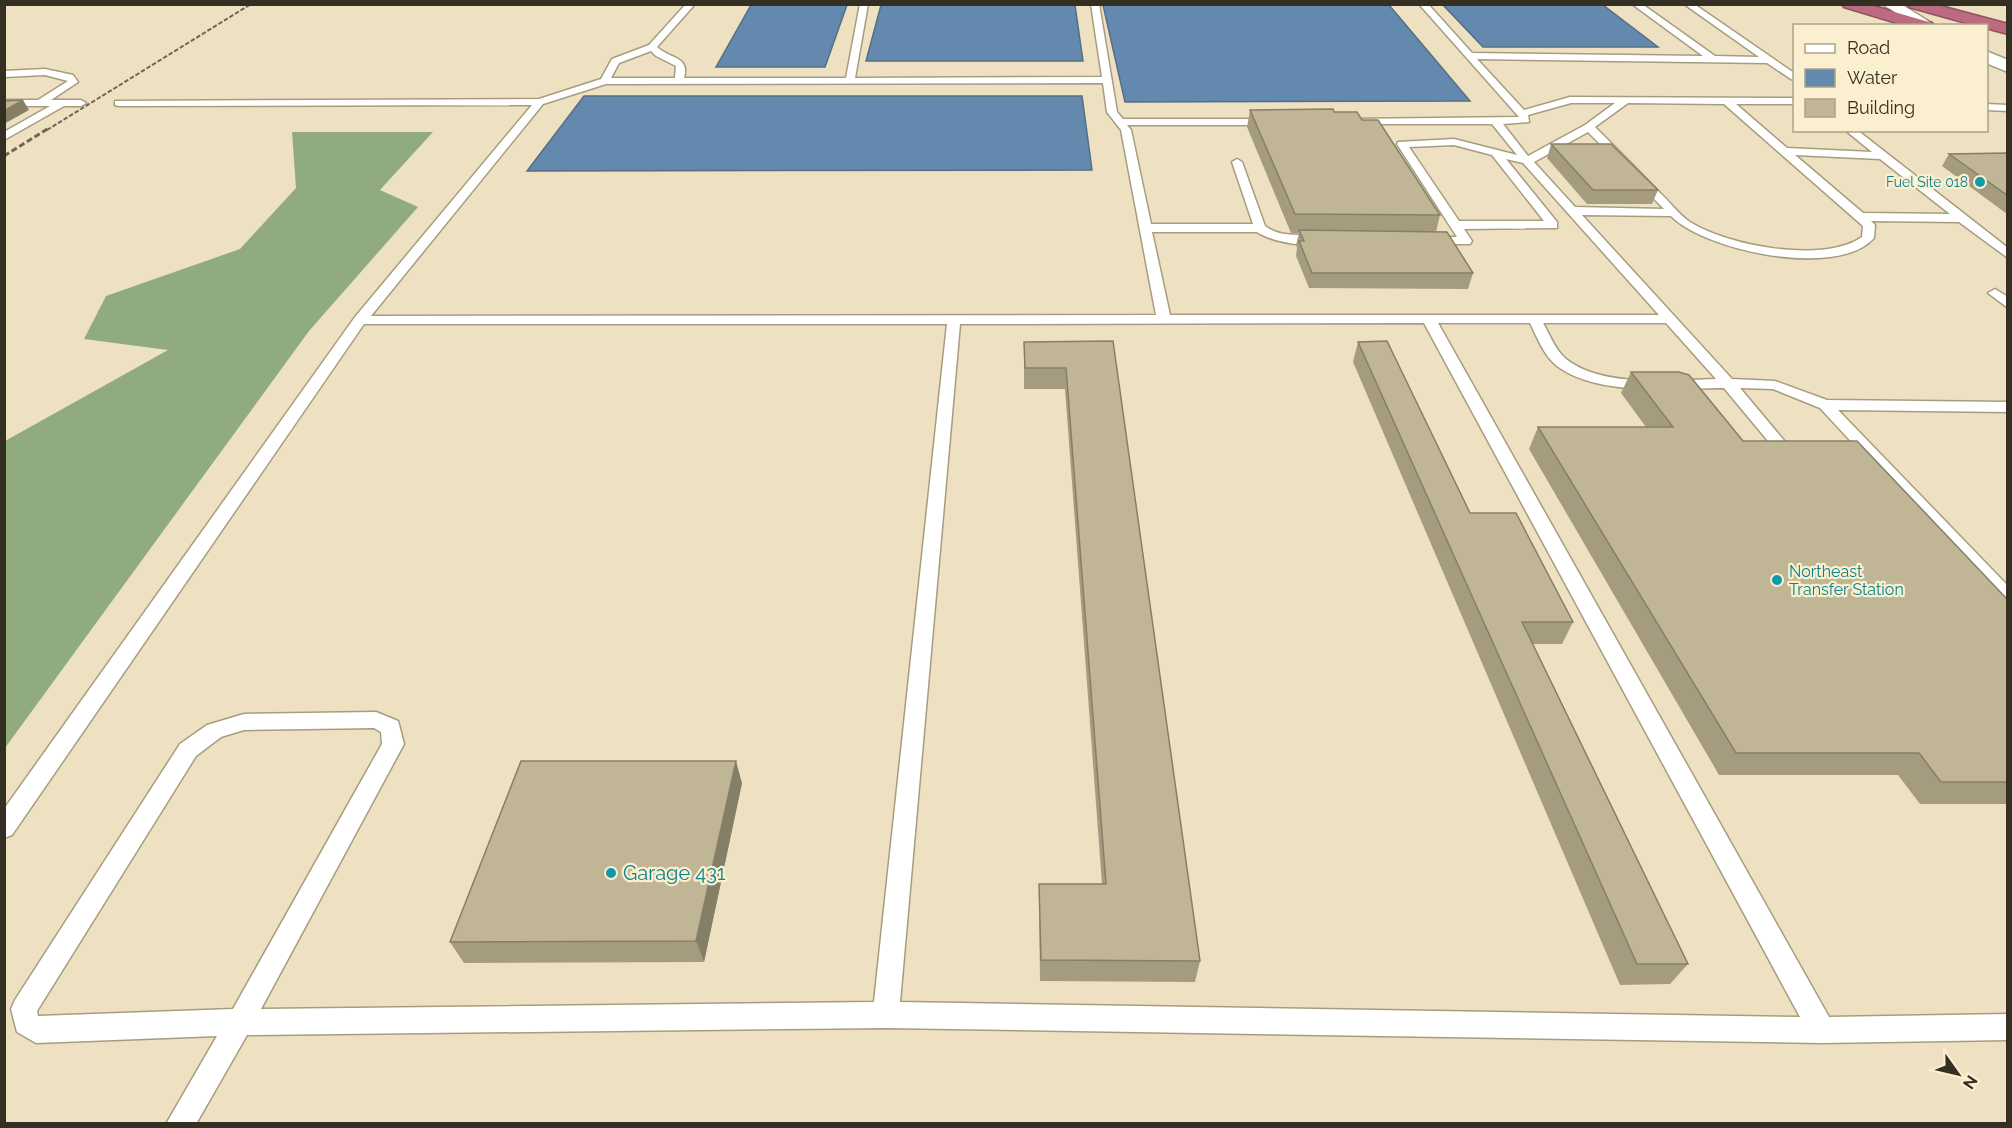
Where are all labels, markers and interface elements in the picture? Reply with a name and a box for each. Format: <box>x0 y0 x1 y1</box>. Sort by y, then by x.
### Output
legend <box>1793 24 1988 132</box>
text: Road <box>1847 37 1890 58</box>
text: Water <box>1847 67 1898 88</box>
text: Building <box>1847 97 1915 118</box>
place label: Fuel Site 018 <box>1886 174 1968 190</box>
marker: Fuel Site 018 <box>1973 175 1987 189</box>
place label: Northeast Transfer Station <box>1789 562 1904 599</box>
marker: Northeast Transfer Station <box>1770 573 1784 587</box>
place label: Garage 431 <box>623 861 726 885</box>
marker: Garage 431 <box>604 866 618 880</box>
north arrow <box>1928 1044 1988 1104</box>
text: N <box>1959 1072 1981 1092</box>

